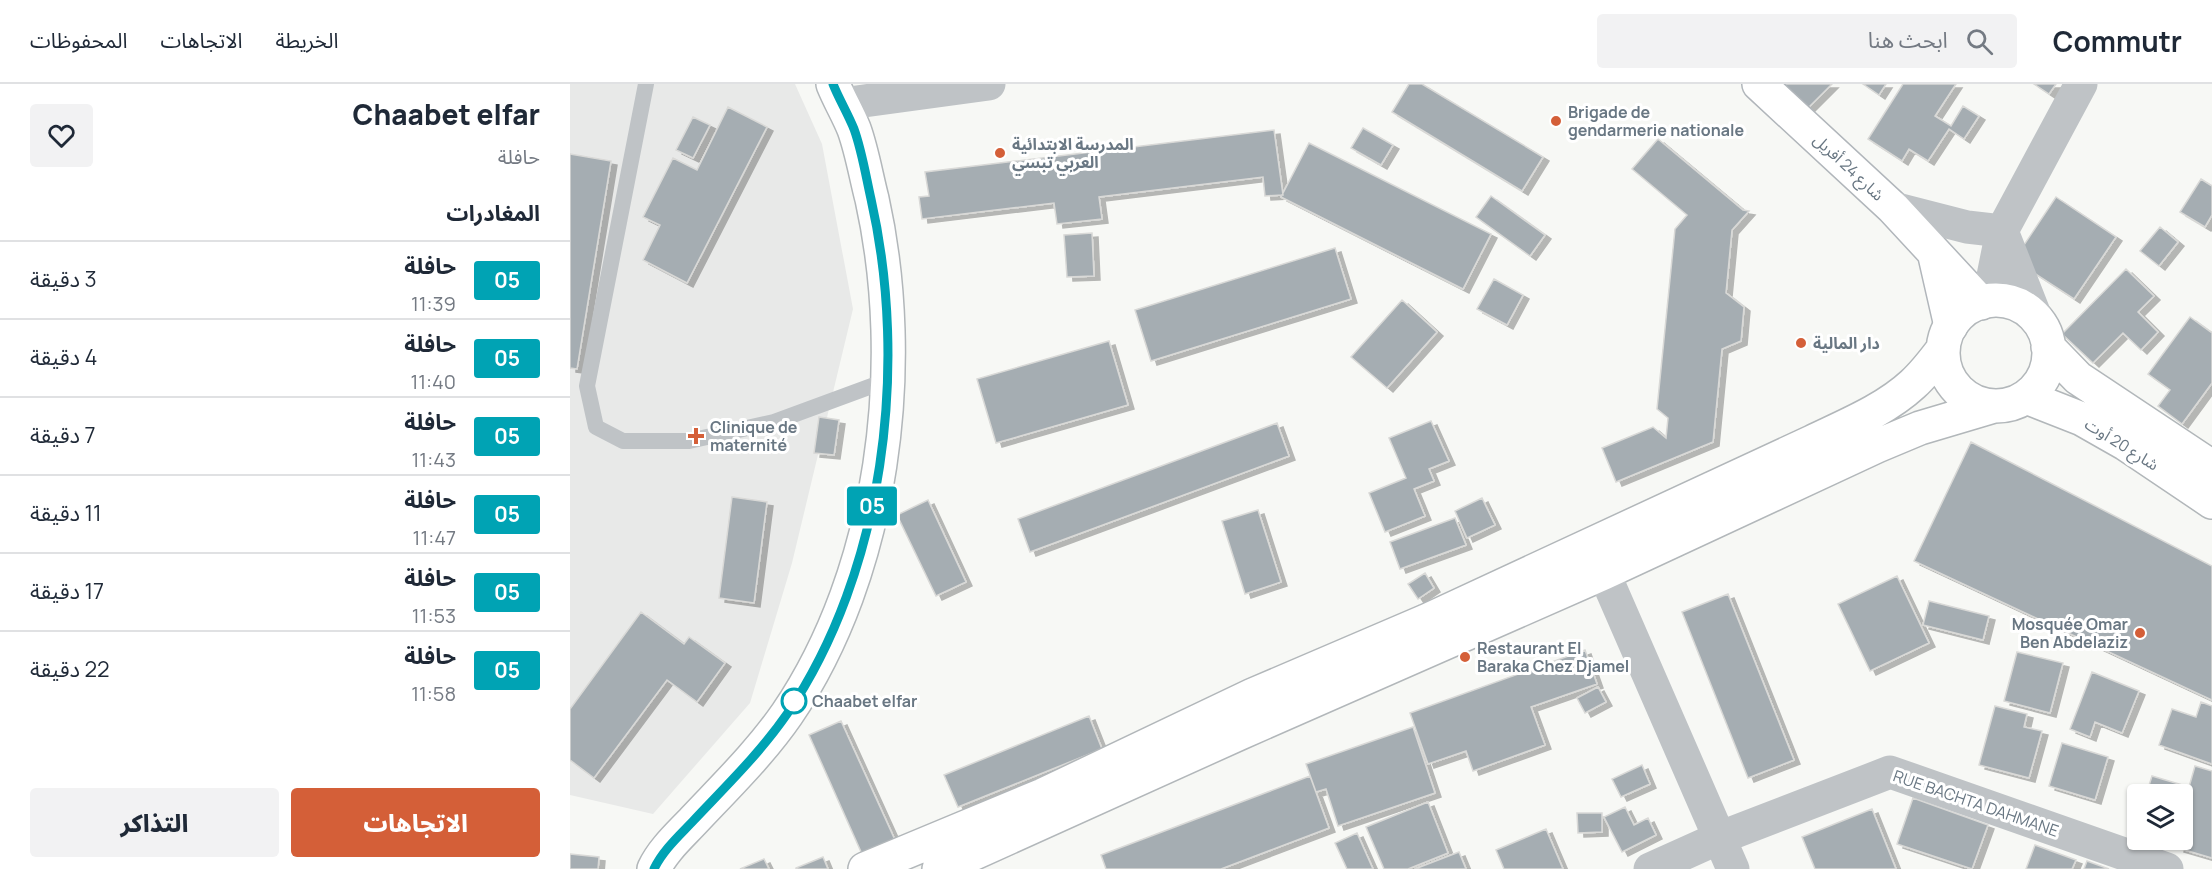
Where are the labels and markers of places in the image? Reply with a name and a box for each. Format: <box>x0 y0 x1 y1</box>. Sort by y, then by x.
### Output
place label: Brigade de gendarmerie nationale <box>1568 101 1744 141</box>
marker: Brigade de gendarmerie nationale <box>1549 114 1563 128</box>
place label: المدرسة الابتدائية العربي تبسي <box>1012 133 1134 176</box>
marker: المدرسة الابتدائية العربي تبسي <box>993 146 1007 160</box>
place label: دار المالية <box>1813 332 1880 354</box>
marker: دار المالية <box>1794 336 1808 350</box>
place label: Clinique de maternité <box>710 416 798 456</box>
marker: Clinique de maternité <box>687 427 705 445</box>
place label: Mosquée Omar Ben Abdelaziz <box>2012 613 2128 653</box>
marker: Mosquée Omar Ben Abdelaziz <box>2133 626 2147 640</box>
place label: Restaurant El Baraka Chez Djamel <box>1477 637 1629 677</box>
marker: Restaurant El Baraka Chez Djamel <box>1458 650 1472 664</box>
marker: Chaabet elfar <box>781 688 807 714</box>
place label: Chaabet elfar <box>812 690 917 712</box>

